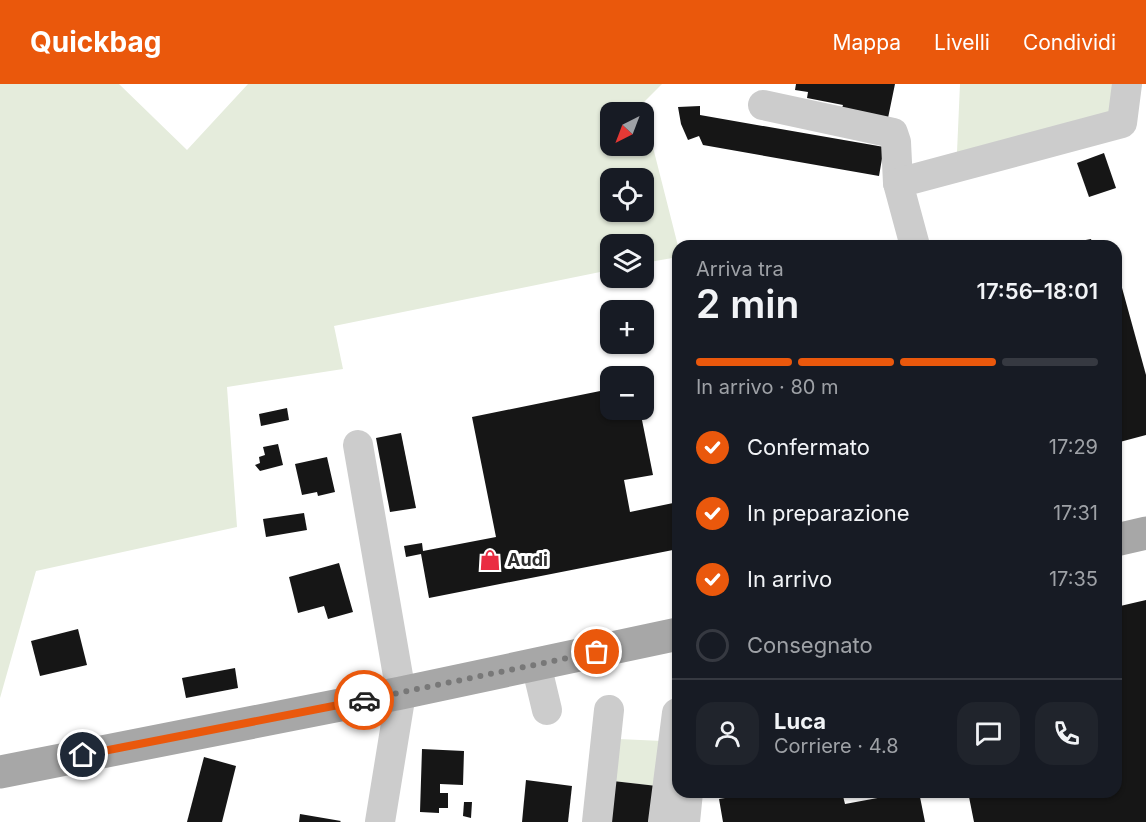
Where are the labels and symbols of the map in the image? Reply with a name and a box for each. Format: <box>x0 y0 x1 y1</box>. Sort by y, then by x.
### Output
north arrow <box>600 102 654 156</box>
shop icon: Audi <box>478 548 502 572</box>
place label: Audi <box>507 549 548 570</box>
pin <box>571 626 622 677</box>
courier <box>334 670 394 730</box>
pin <box>57 729 108 780</box>

